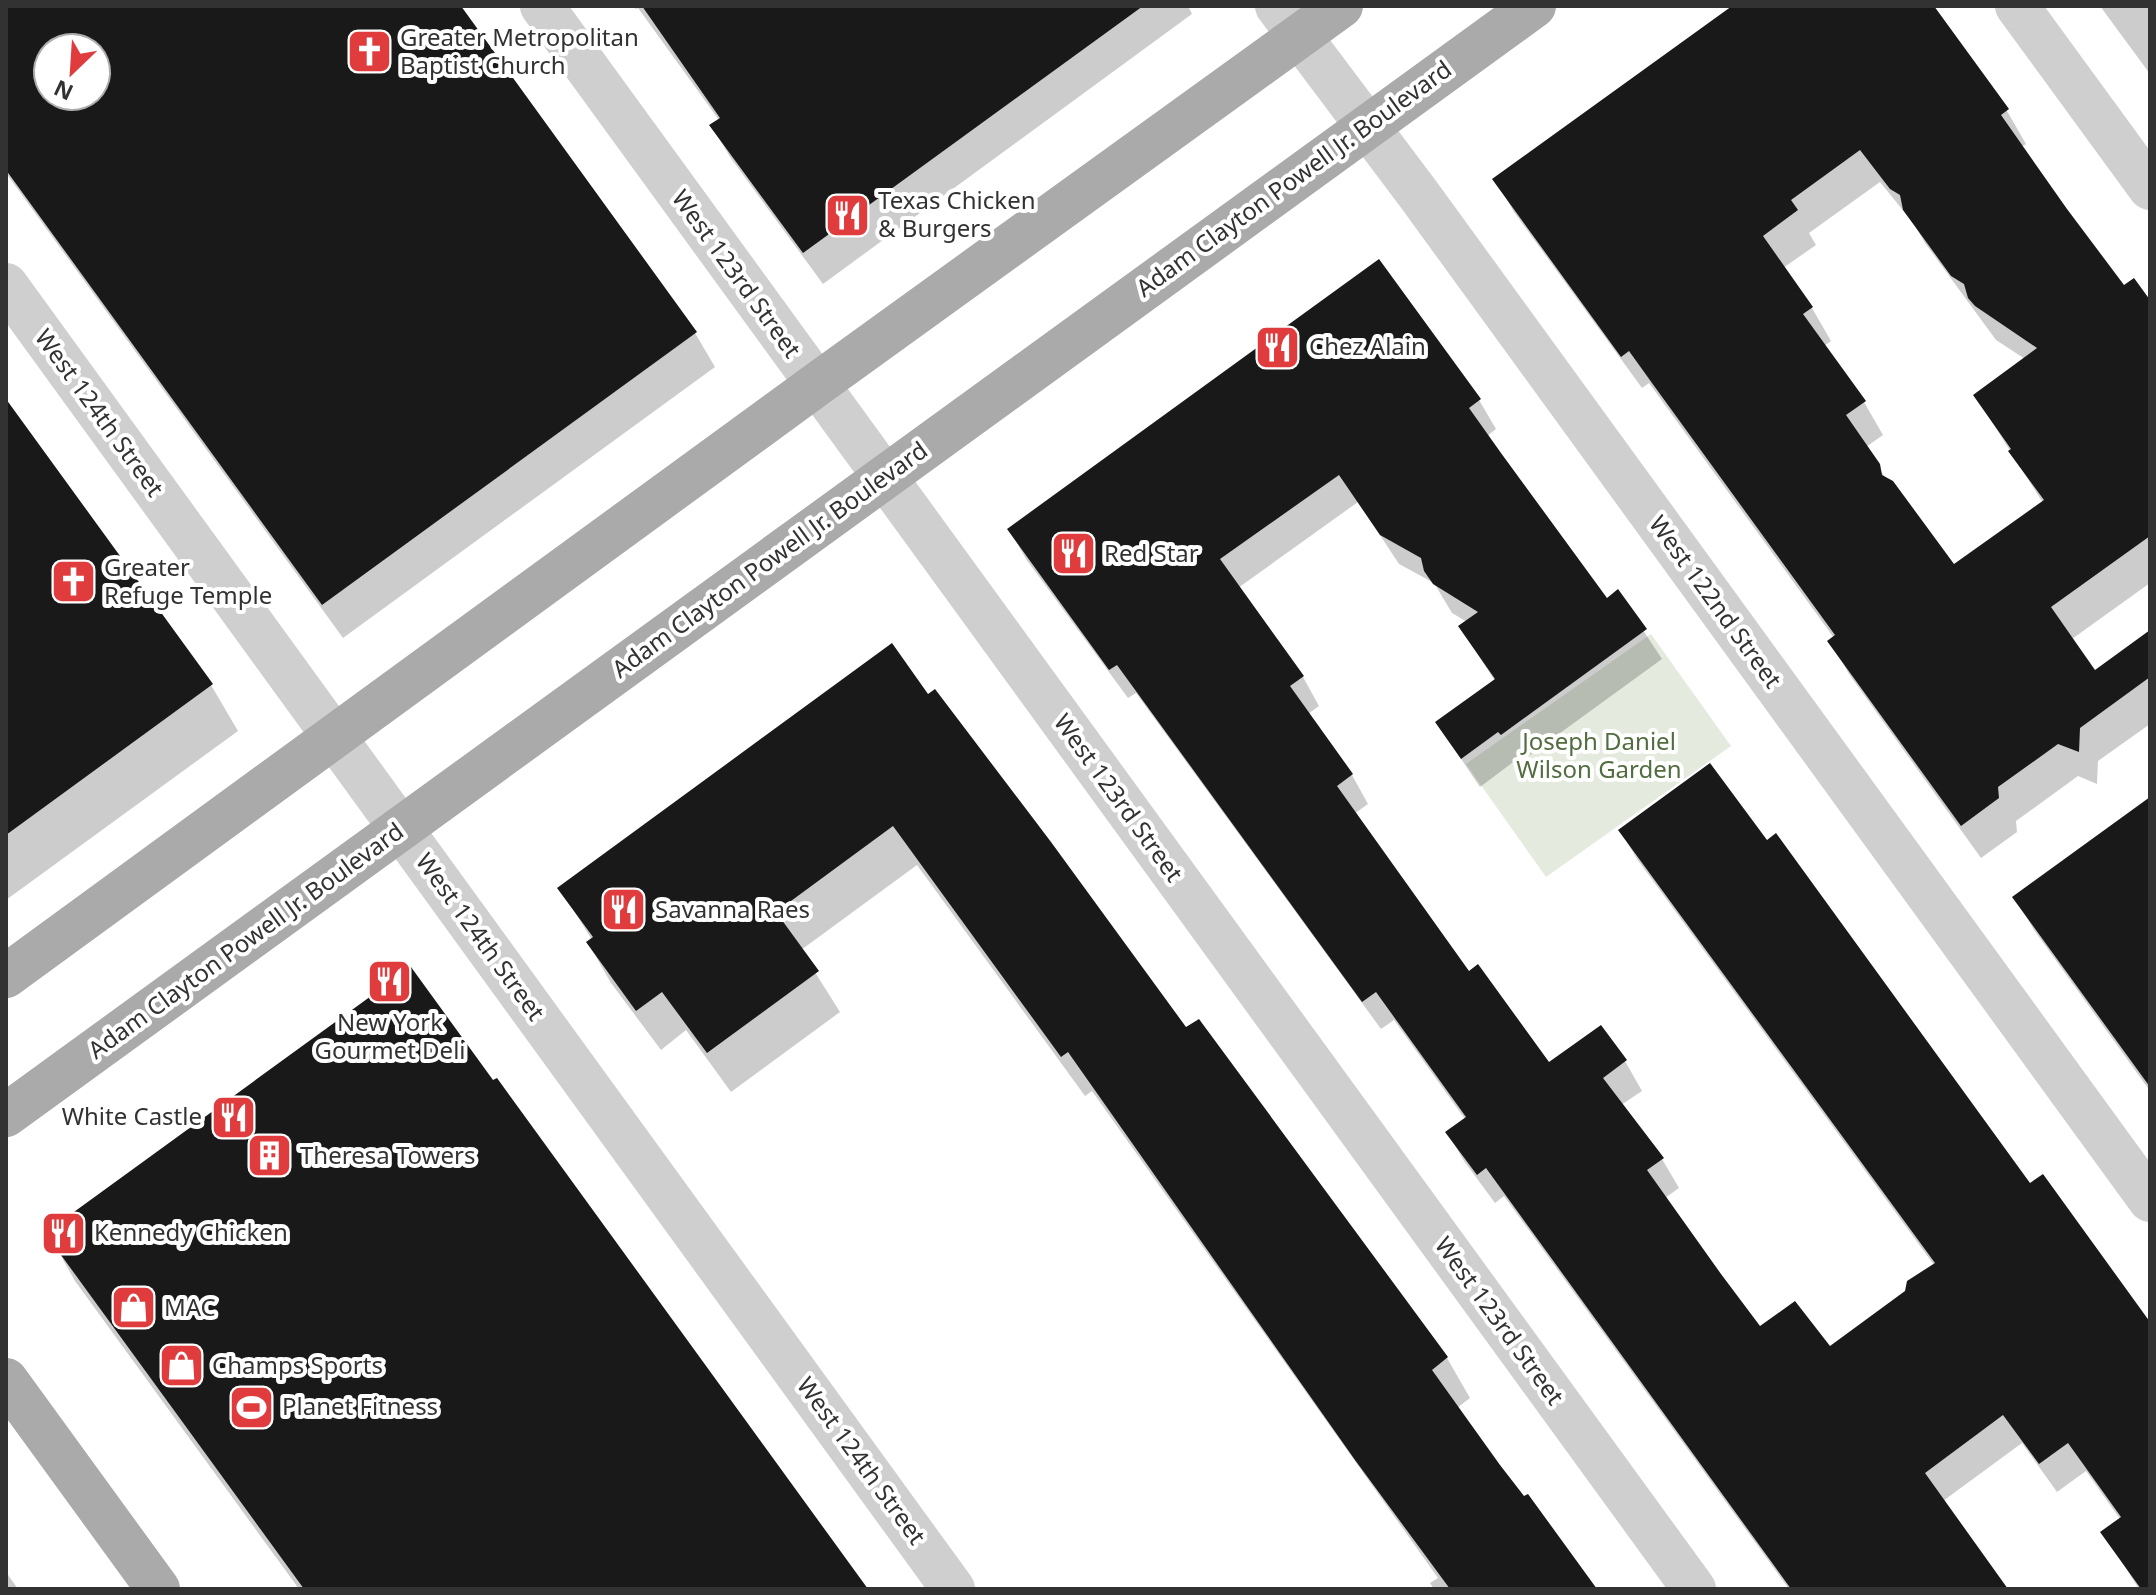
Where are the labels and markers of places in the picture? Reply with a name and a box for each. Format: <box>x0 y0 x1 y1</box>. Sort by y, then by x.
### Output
place label: Greater Metropolitan Baptist Church <box>400 20 639 81</box>
church icon: Greater Metropolitan Baptist Church <box>345 28 393 76</box>
place label: Texas Chicken & Burgers <box>878 183 1036 244</box>
restaurant icon: Texas Chicken & Burgers <box>823 191 871 239</box>
restaurant icon: Chez Alain <box>1254 323 1302 371</box>
place label: Chez Alain <box>1309 329 1426 362</box>
restaurant icon: Red Star <box>1049 530 1097 578</box>
place label: Red Star <box>1104 536 1199 569</box>
place label: Greater Refuge Temple <box>104 550 272 611</box>
church icon: Greater Refuge Temple <box>49 558 97 606</box>
restaurant icon: Savanna Raes <box>600 886 648 934</box>
place label: Savanna Raes <box>655 892 810 925</box>
restaurant icon: New York Gourmet Deli <box>366 957 414 1005</box>
place label: New York Gourmet Deli <box>314 1005 466 1066</box>
restaurant icon: White Castle <box>209 1093 257 1141</box>
place label: White Castle <box>62 1099 202 1132</box>
building icon: Theresa Towers <box>245 1132 293 1180</box>
place label: Theresa Towers <box>300 1138 475 1171</box>
restaurant icon: Kennedy Chicken <box>39 1209 87 1257</box>
place label: Kennedy Chicken <box>94 1215 288 1248</box>
shop icon: MAC <box>109 1284 157 1332</box>
place label: MAC <box>164 1290 216 1323</box>
shop icon: Champs Sports <box>157 1342 205 1390</box>
place label: Champs Sports <box>212 1348 383 1381</box>
sports icon: Planet Fitness <box>227 1383 275 1431</box>
place label: Planet Fitness <box>282 1389 438 1422</box>

